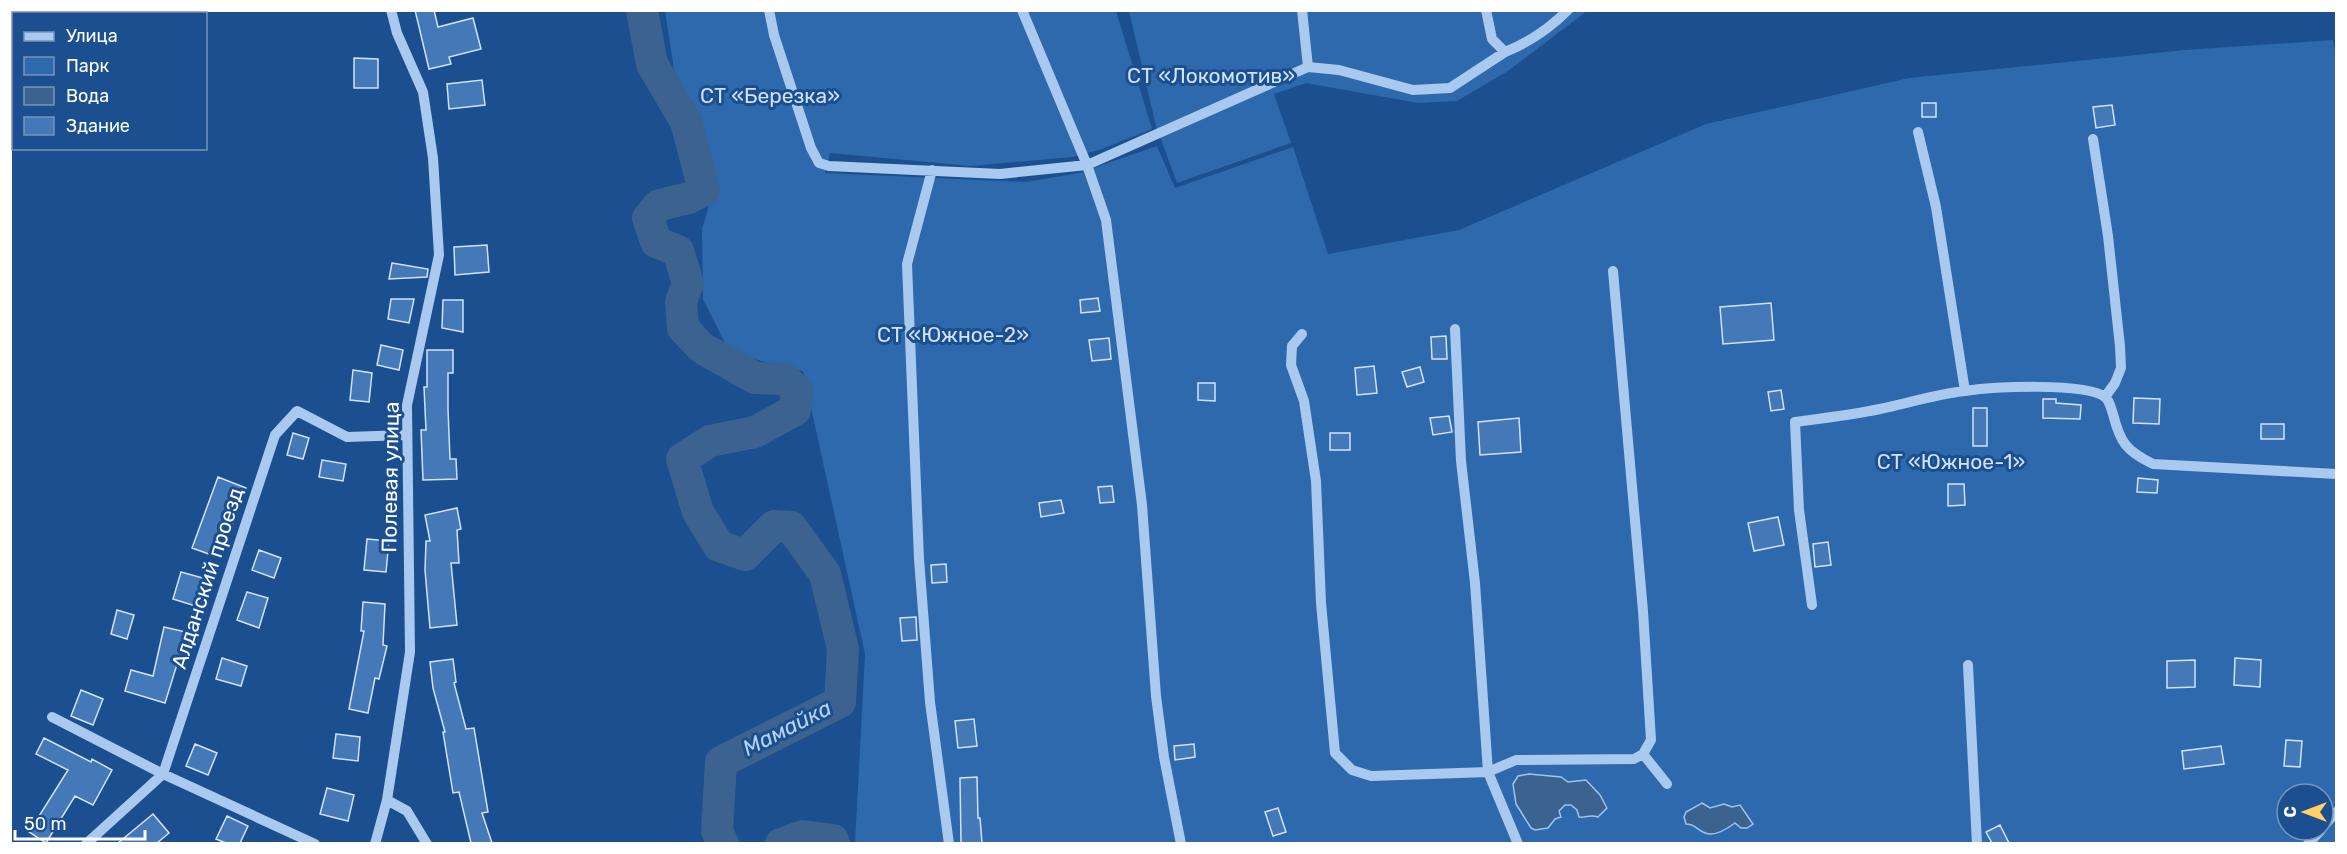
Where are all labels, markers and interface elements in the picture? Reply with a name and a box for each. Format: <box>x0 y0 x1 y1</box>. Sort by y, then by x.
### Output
legend <box>12 12 207 150</box>
text: Улица <box>66 25 118 47</box>
text: Парк <box>66 55 110 77</box>
park label: СТ «Локомотив» <box>1127 63 1295 88</box>
park label: СТ «Березка» <box>700 83 840 108</box>
text: Вода <box>66 85 109 107</box>
text: Здание <box>66 115 130 137</box>
park label: СТ «Южное-2» <box>877 322 1029 347</box>
street label: Полевая улица <box>376 401 404 553</box>
park label: СТ «Южное-1» <box>1877 449 2025 474</box>
street label: Алданский проезд <box>166 484 248 672</box>
water label: Мамайка <box>738 694 836 762</box>
north arrow <box>2275 782 2335 842</box>
scale bar <box>15 803 146 841</box>
text: С <box>2281 806 2300 818</box>
text: 50 m <box>24 813 67 835</box>

